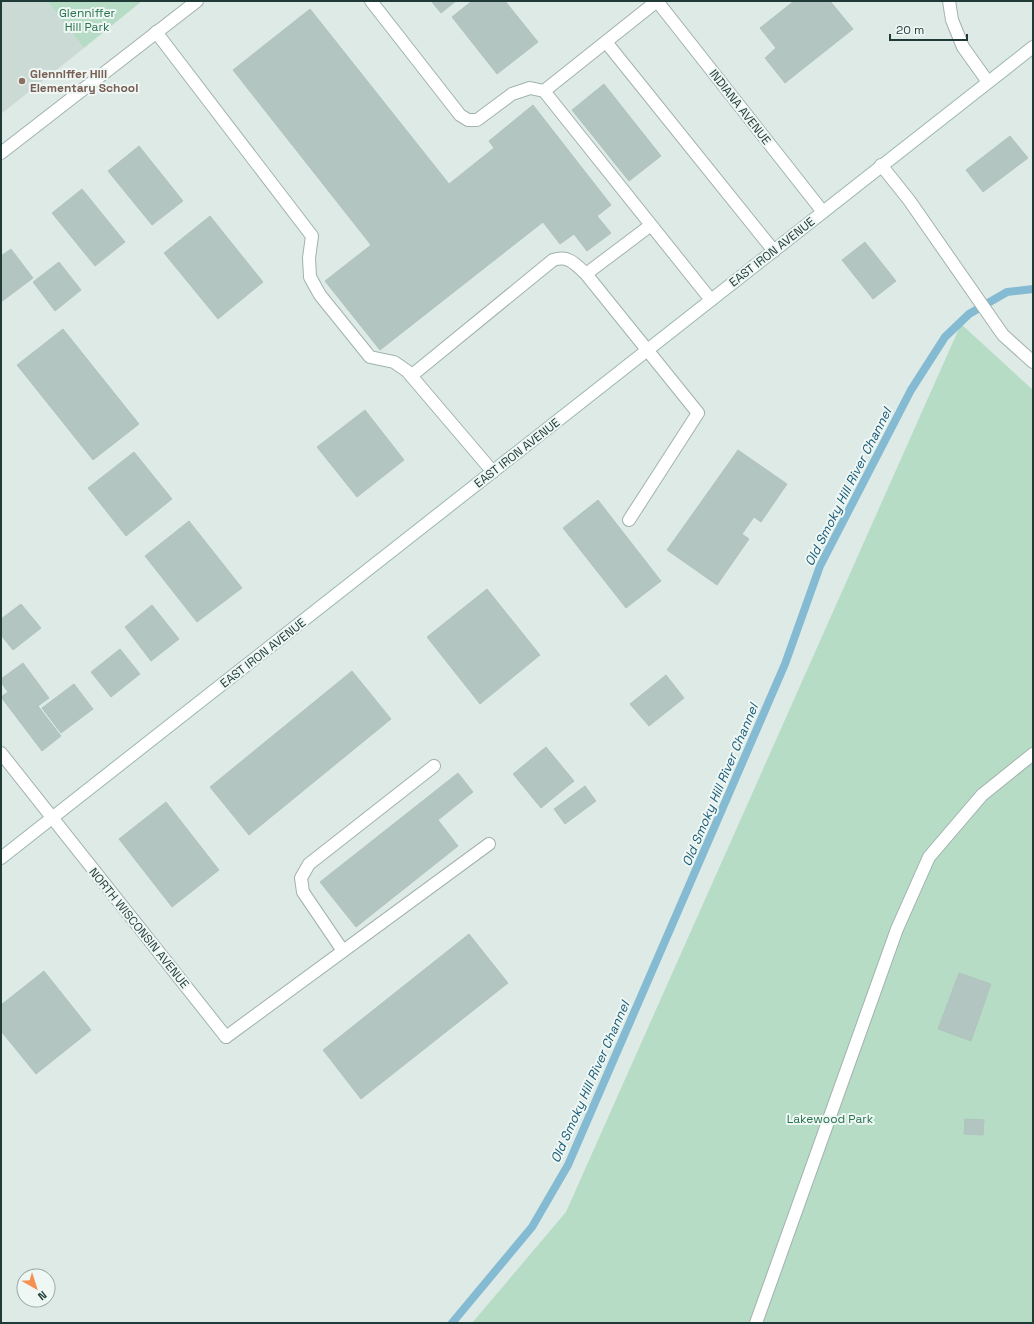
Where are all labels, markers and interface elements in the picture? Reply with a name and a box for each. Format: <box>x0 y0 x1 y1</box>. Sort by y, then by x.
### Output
park label: Glenniffer Hill Park <box>59 5 116 35</box>
scale bar <box>890 16 967 42</box>
text: 20 m <box>896 22 924 38</box>
place label: Glenniffer Hill Elementary School <box>30 66 138 96</box>
street label: INDIANA AVENUE <box>706 66 775 148</box>
marker: Glenniffer Hill Elementary School <box>17 76 27 86</box>
street label: EAST IRON AVENUE <box>726 213 818 290</box>
water label: Old Smoky Hill River Channel <box>801 403 896 569</box>
street label: EAST IRON AVENUE <box>471 414 563 491</box>
street label: EAST IRON AVENUE <box>217 614 309 691</box>
water label: Old Smoky Hill River Channel <box>678 699 763 869</box>
street label: NORTH WISCONSIN AVENUE <box>85 864 193 992</box>
water label: Old Smoky Hill River Channel <box>547 997 634 1165</box>
park label: Lakewood Park <box>787 1111 874 1127</box>
north arrow <box>16 1268 56 1308</box>
text: N <box>35 1288 50 1304</box>

